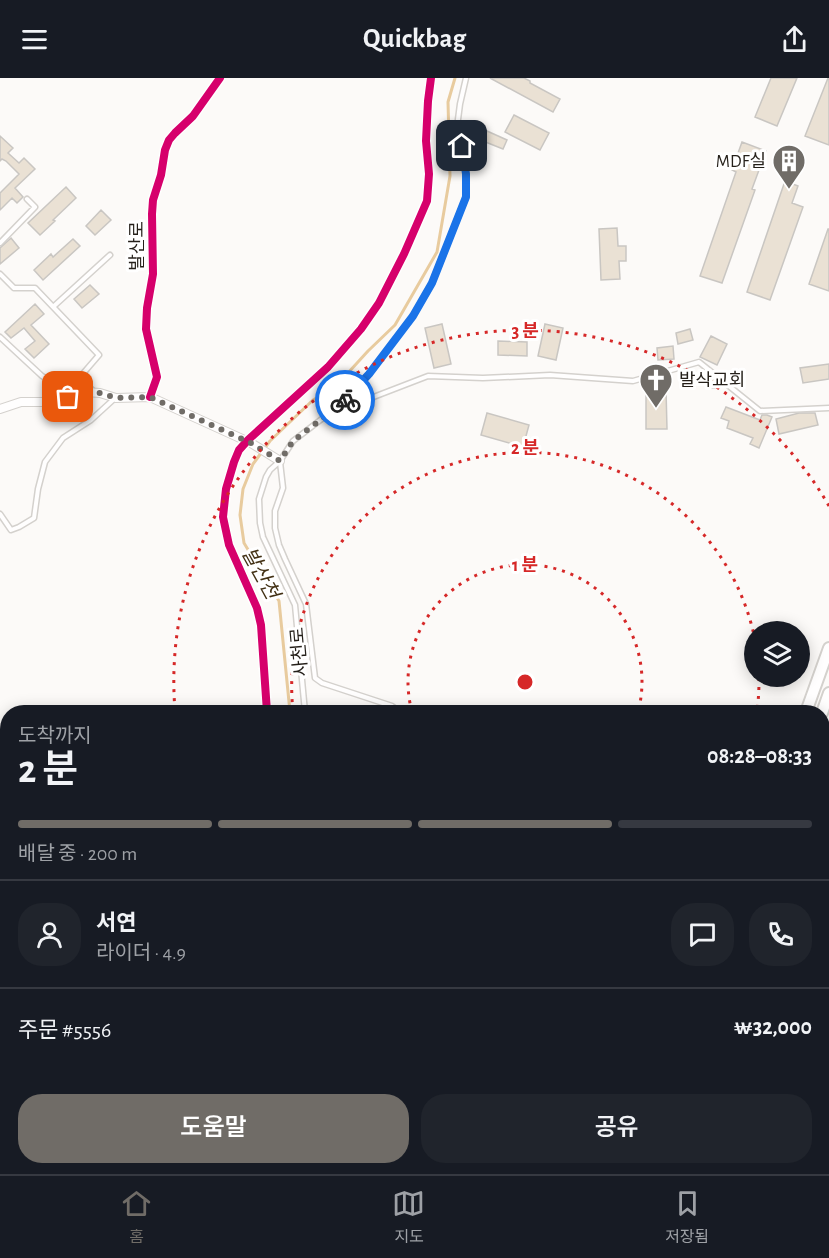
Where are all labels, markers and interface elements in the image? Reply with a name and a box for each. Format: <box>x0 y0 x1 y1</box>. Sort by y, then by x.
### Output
icon: menu <box>18 23 51 56</box>
icon: share <box>778 23 811 56</box>
text: Quickbag <box>363 25 466 52</box>
pin <box>436 120 487 171</box>
icon: home <box>445 129 478 162</box>
building icon: MDF실 <box>771 143 807 190</box>
place label: MDF실 <box>716 151 766 171</box>
street label: 발산로 <box>128 221 147 271</box>
text: 3 분 <box>511 322 539 341</box>
church icon: 발삭교회 <box>638 362 674 409</box>
courier <box>315 370 375 430</box>
place label: 발삭교회 <box>679 370 745 390</box>
pin <box>42 371 93 422</box>
icon: bag <box>51 380 84 413</box>
icon: bike <box>329 384 362 417</box>
text: 2 분 <box>511 439 539 458</box>
water label: 발산천 <box>238 544 284 605</box>
text: 1 분 <box>512 556 538 575</box>
map controls <box>744 621 810 687</box>
button: layers <box>744 621 810 687</box>
street label: 사천로 <box>288 626 311 678</box>
centre of rings <box>515 672 535 692</box>
text: 도착까지 <box>18 726 92 746</box>
text: 08:28–08:33 <box>707 745 812 767</box>
text: 2 분 <box>18 751 78 790</box>
text: 배달 중 · 200 m <box>18 844 137 864</box>
button: person <box>18 903 81 966</box>
button: chat <box>671 903 734 966</box>
button: phone <box>749 903 812 966</box>
text: 서연 <box>96 912 136 934</box>
text: 라이더 · 4.9 <box>96 943 186 963</box>
text: ₩32,000 <box>734 1016 812 1038</box>
text: 주문 #5556 <box>18 1019 111 1041</box>
button: 도움말 <box>18 1094 409 1163</box>
button: 공유 <box>421 1094 812 1163</box>
tab: 홈 <box>120 1187 153 1247</box>
tab: 지도 <box>392 1187 425 1247</box>
tab: 저장됨 <box>665 1187 709 1247</box>

